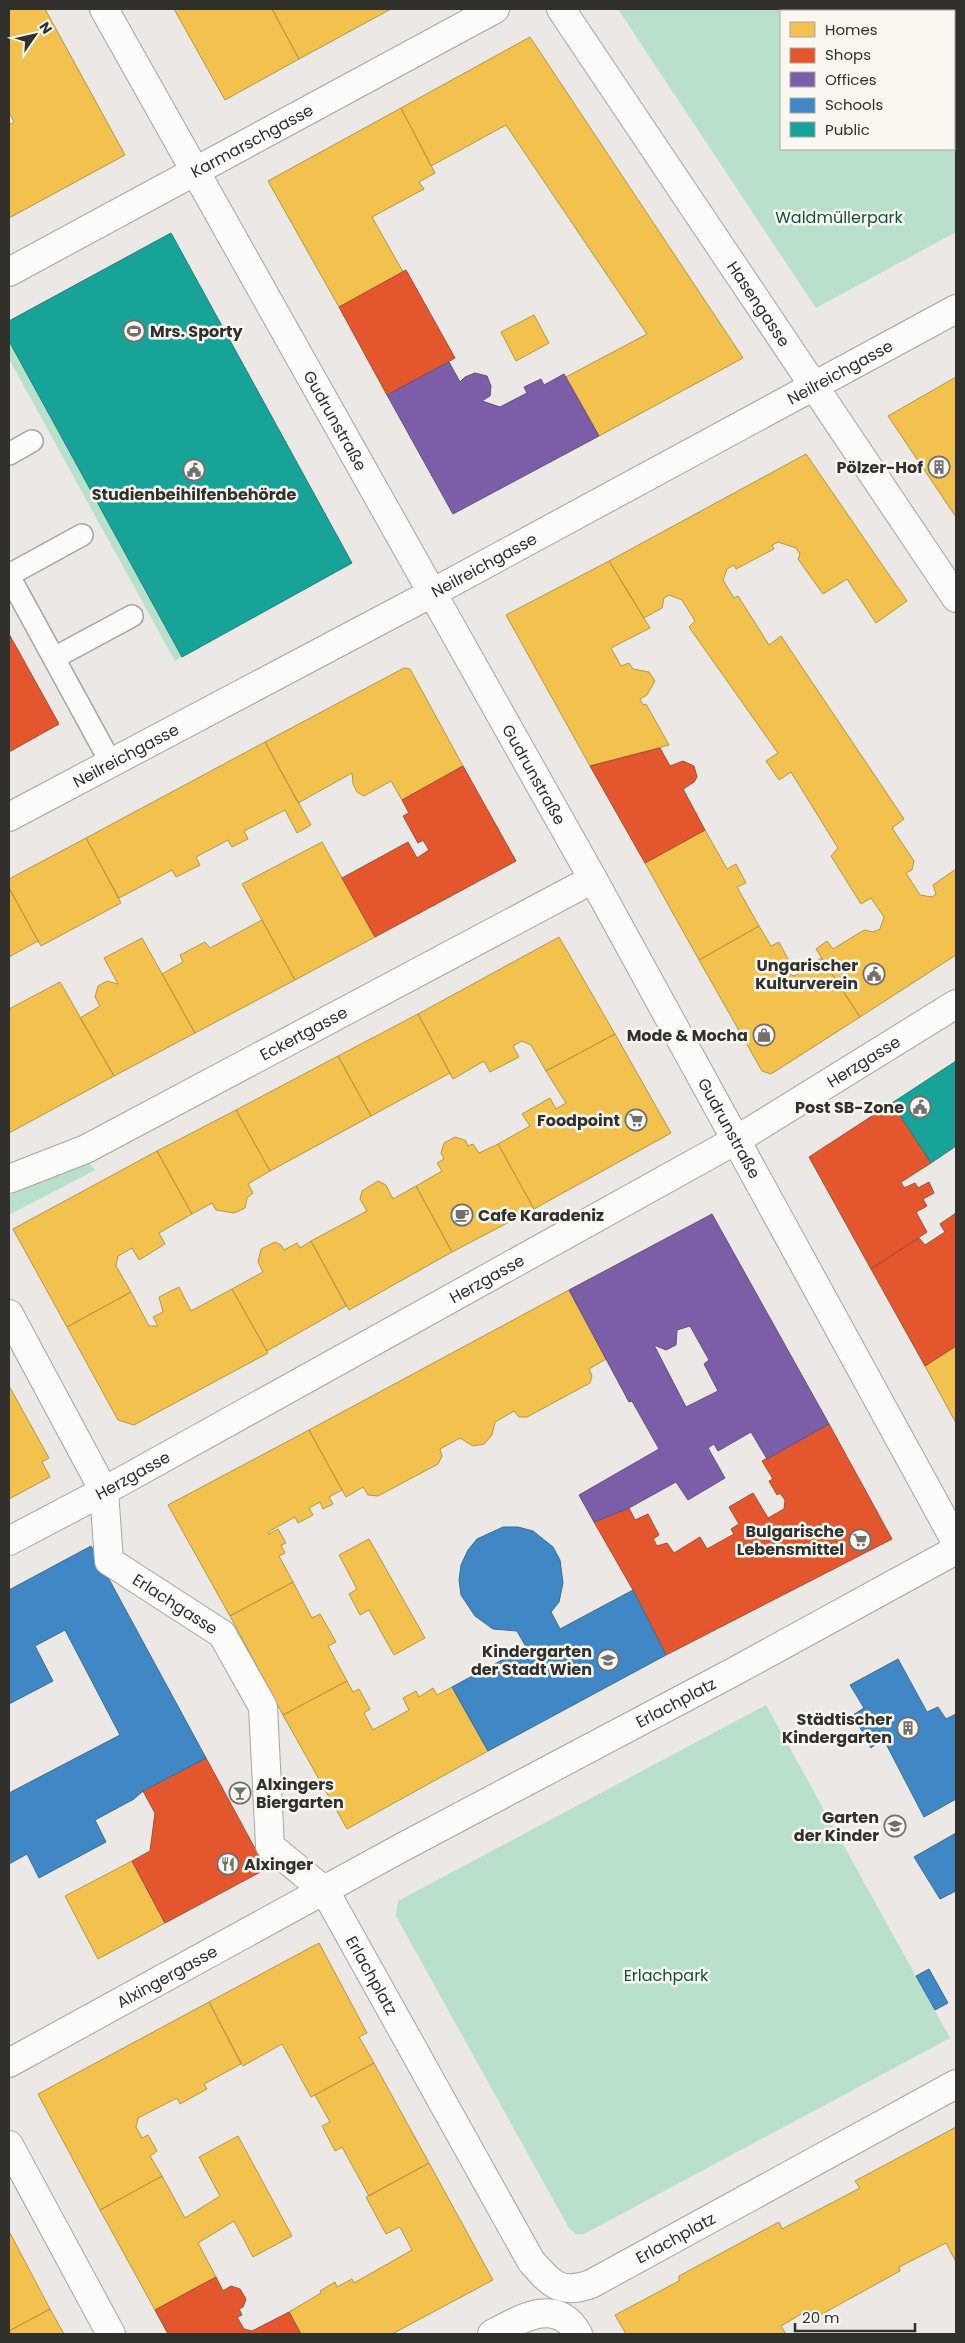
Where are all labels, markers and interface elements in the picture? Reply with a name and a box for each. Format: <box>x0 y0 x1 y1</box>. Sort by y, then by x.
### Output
north arrow <box>10 10 60 60</box>
legend <box>780 10 955 150</box>
text: N <box>35 18 57 38</box>
text: Homes <box>825 19 878 40</box>
text: Shops <box>825 44 871 65</box>
text: Offices <box>825 69 877 90</box>
text: Schools <box>825 94 883 115</box>
street label: Karmarschgasse <box>187 98 317 184</box>
text: Public <box>825 119 870 140</box>
park label: Waldmüllerpark <box>775 206 904 229</box>
street label: Hasengasse <box>721 257 795 352</box>
sports icon: Mrs. Sporty <box>122 319 146 343</box>
place label: Mrs. Sporty <box>150 320 244 343</box>
street label: Neilreichgasse <box>783 334 897 410</box>
street label: Gudrunstraße <box>297 366 372 475</box>
building icon: Pölzer-Hof <box>927 455 951 479</box>
place label: Pölzer-Hof <box>837 456 923 479</box>
public building icon: Studienbeihilfenbehörde <box>182 458 206 482</box>
place label: Studienbeihilfenbehörde <box>92 483 296 506</box>
street label: Neilreichgasse <box>427 527 541 603</box>
street label: Neilreichgasse <box>69 718 183 793</box>
street label: Gudrunstraße <box>496 720 571 829</box>
place label: Ungarischer Kulturverein <box>755 954 858 995</box>
public building icon: Ungarischer Kulturverein <box>862 962 886 986</box>
street label: Eckertgasse <box>256 1001 352 1066</box>
shop icon: Mode & Mocha <box>752 1023 776 1047</box>
place label: Mode & Mocha <box>627 1024 748 1047</box>
street label: Herzgasse <box>823 1030 905 1093</box>
street label: Gudrunstraße <box>692 1074 766 1183</box>
public building icon: Post SB-Zone <box>908 1095 932 1119</box>
place label: Post SB-Zone <box>795 1096 904 1119</box>
supermarket icon: Foodpoint <box>624 1108 648 1132</box>
place label: Foodpoint <box>537 1109 620 1132</box>
cafe icon: Cafe Karadeniz <box>450 1203 474 1227</box>
place label: Cafe Karadeniz <box>478 1204 604 1227</box>
street label: Herzgasse <box>445 1249 529 1309</box>
street label: Herzgasse <box>91 1445 175 1506</box>
place label: Bulgarische Lebensmittel <box>737 1520 844 1561</box>
supermarket icon: Bulgarische Lebensmittel <box>848 1528 872 1552</box>
street label: Erlachgasse <box>128 1568 222 1640</box>
place label: Kindergarten der Stadt Wien <box>471 1640 592 1681</box>
school or university icon: Kindergarten der Stadt Wien <box>596 1648 620 1672</box>
street label: Erlachplatz <box>632 1672 720 1734</box>
place label: Städtischer Kindergarten <box>782 1708 892 1749</box>
building icon: Städtischer Kindergarten <box>896 1716 920 1740</box>
place label: Alxingers Biergarten <box>256 1773 344 1814</box>
bar icon: Alxingers Biergarten <box>228 1781 252 1805</box>
place label: Garten der Kinder <box>794 1806 879 1847</box>
school or university icon: Garten der Kinder <box>883 1814 907 1838</box>
restaurant icon: Alxinger <box>216 1852 240 1876</box>
place label: Alxinger <box>244 1853 313 1876</box>
street label: Erlachplatz <box>340 1932 403 2019</box>
street label: Alxingergasse <box>113 1940 222 2014</box>
park label: Erlachpark <box>624 1964 709 1987</box>
street label: Erlachplatz <box>632 2207 720 2269</box>
scale bar <box>795 2300 915 2332</box>
text: 20 m <box>802 2307 840 2328</box>

